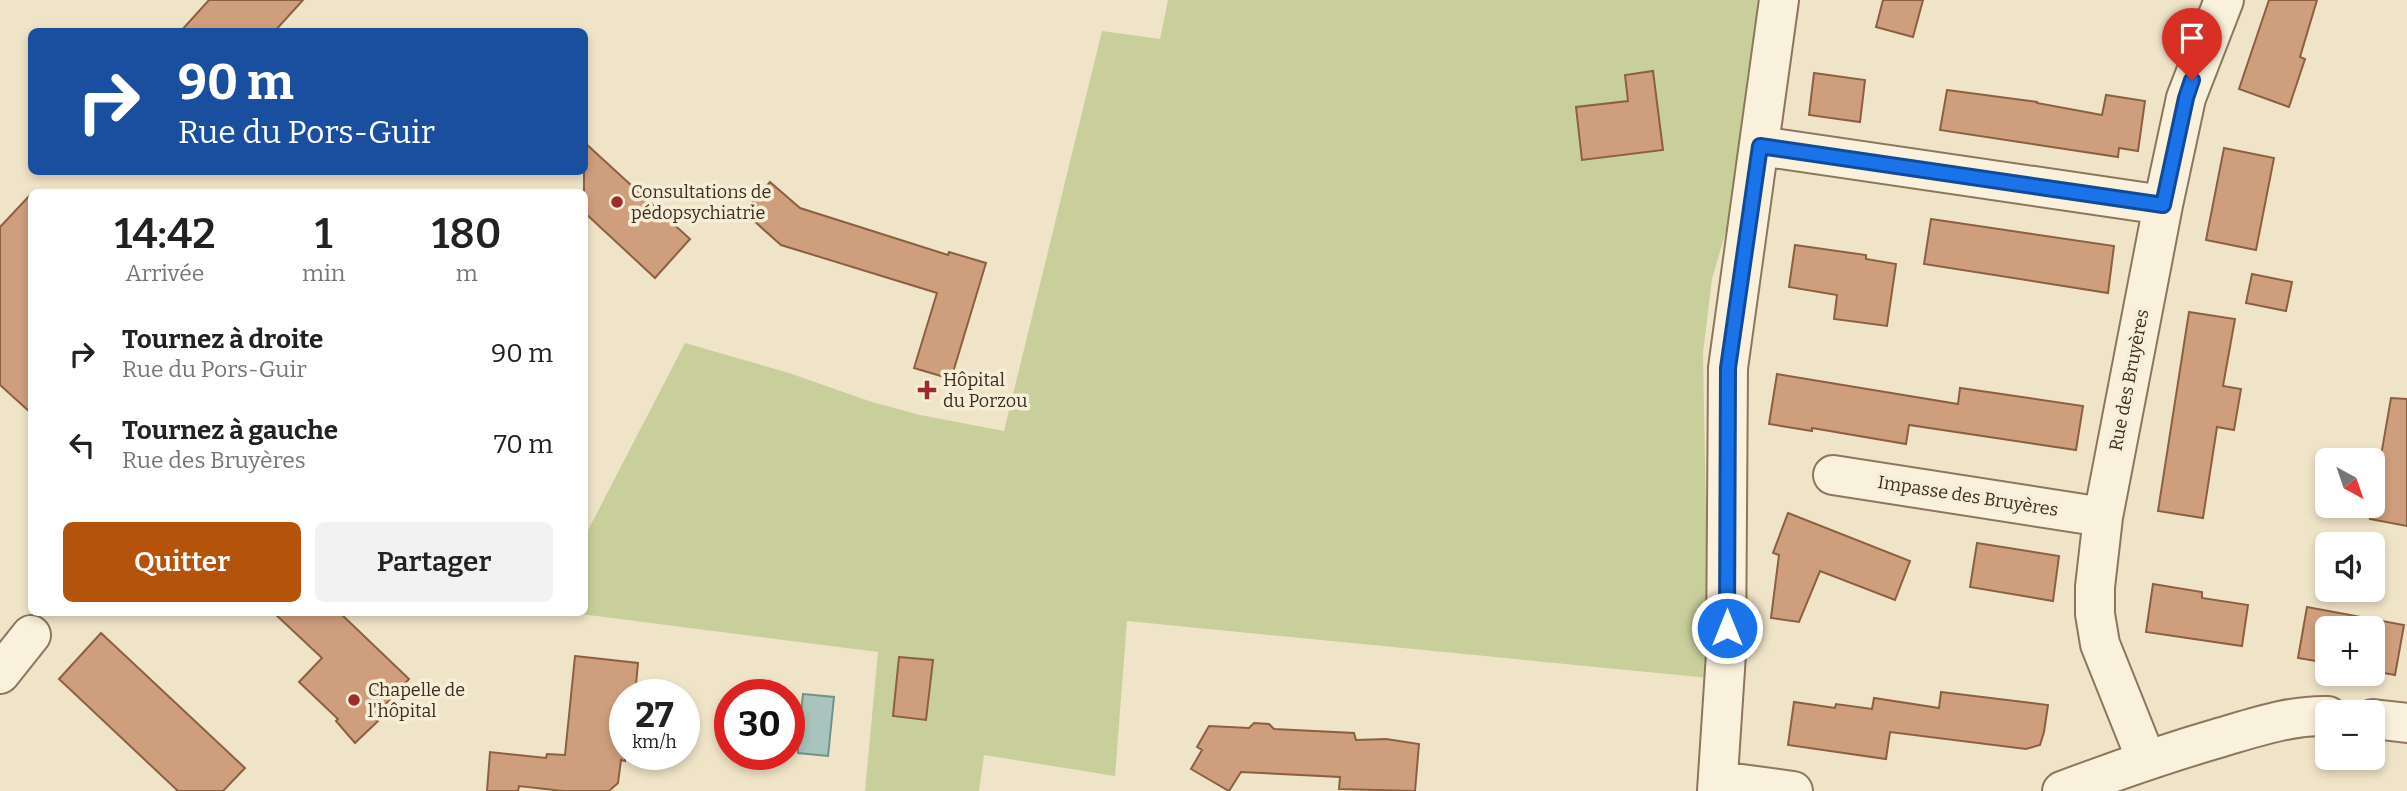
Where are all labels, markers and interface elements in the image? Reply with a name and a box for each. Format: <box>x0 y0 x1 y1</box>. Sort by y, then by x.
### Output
pin <box>2162 8 2222 80</box>
icon: arrive <box>2173 19 2211 57</box>
text: 90 m <box>178 53 294 112</box>
icon: right <box>63 56 154 147</box>
text: Rue du Pors-Guir <box>178 113 435 151</box>
place label: Consultations de pédopsychiatrie <box>631 181 771 224</box>
marker: Consultations de pédopsychiatrie <box>609 194 625 210</box>
text: 14:42 <box>114 209 216 259</box>
text: 1 <box>315 209 333 259</box>
text: 180 <box>432 209 502 259</box>
text: Arrivée <box>126 259 204 287</box>
text: min <box>302 259 345 287</box>
text: m <box>456 259 478 287</box>
street label: Rue des Bruyères <box>2104 307 2154 453</box>
text: Tournez à droite <box>122 324 323 355</box>
icon: right <box>63 335 101 373</box>
text: 90 m <box>491 338 553 369</box>
text: Rue du Pors-Guir <box>122 355 307 383</box>
place label: Hôpital du Porzou <box>943 369 1027 412</box>
marker: Hôpital du Porzou <box>917 380 937 400</box>
text: Tournez à gauche <box>122 415 338 446</box>
icon: left <box>63 426 101 464</box>
text: 70 m <box>494 429 553 460</box>
text: Rue des Bruyères <box>122 446 306 474</box>
north arrow <box>2315 448 2385 518</box>
map controls <box>2315 448 2385 770</box>
street label: Impasse des Bruyères <box>1876 471 2060 521</box>
button: Quitter <box>63 522 301 602</box>
button: Partager <box>315 522 553 602</box>
button: sound <box>2315 532 2385 602</box>
position arrow <box>1690 591 1764 665</box>
button: + <box>2315 616 2385 686</box>
place label: Chapelle de l'hôpital <box>368 679 465 722</box>
speed limit sign: 30 <box>714 679 805 770</box>
marker: Chapelle de l'hôpital <box>346 692 362 708</box>
text: 27 <box>635 694 674 736</box>
button: − <box>2315 700 2385 770</box>
text: km/h <box>632 731 677 753</box>

